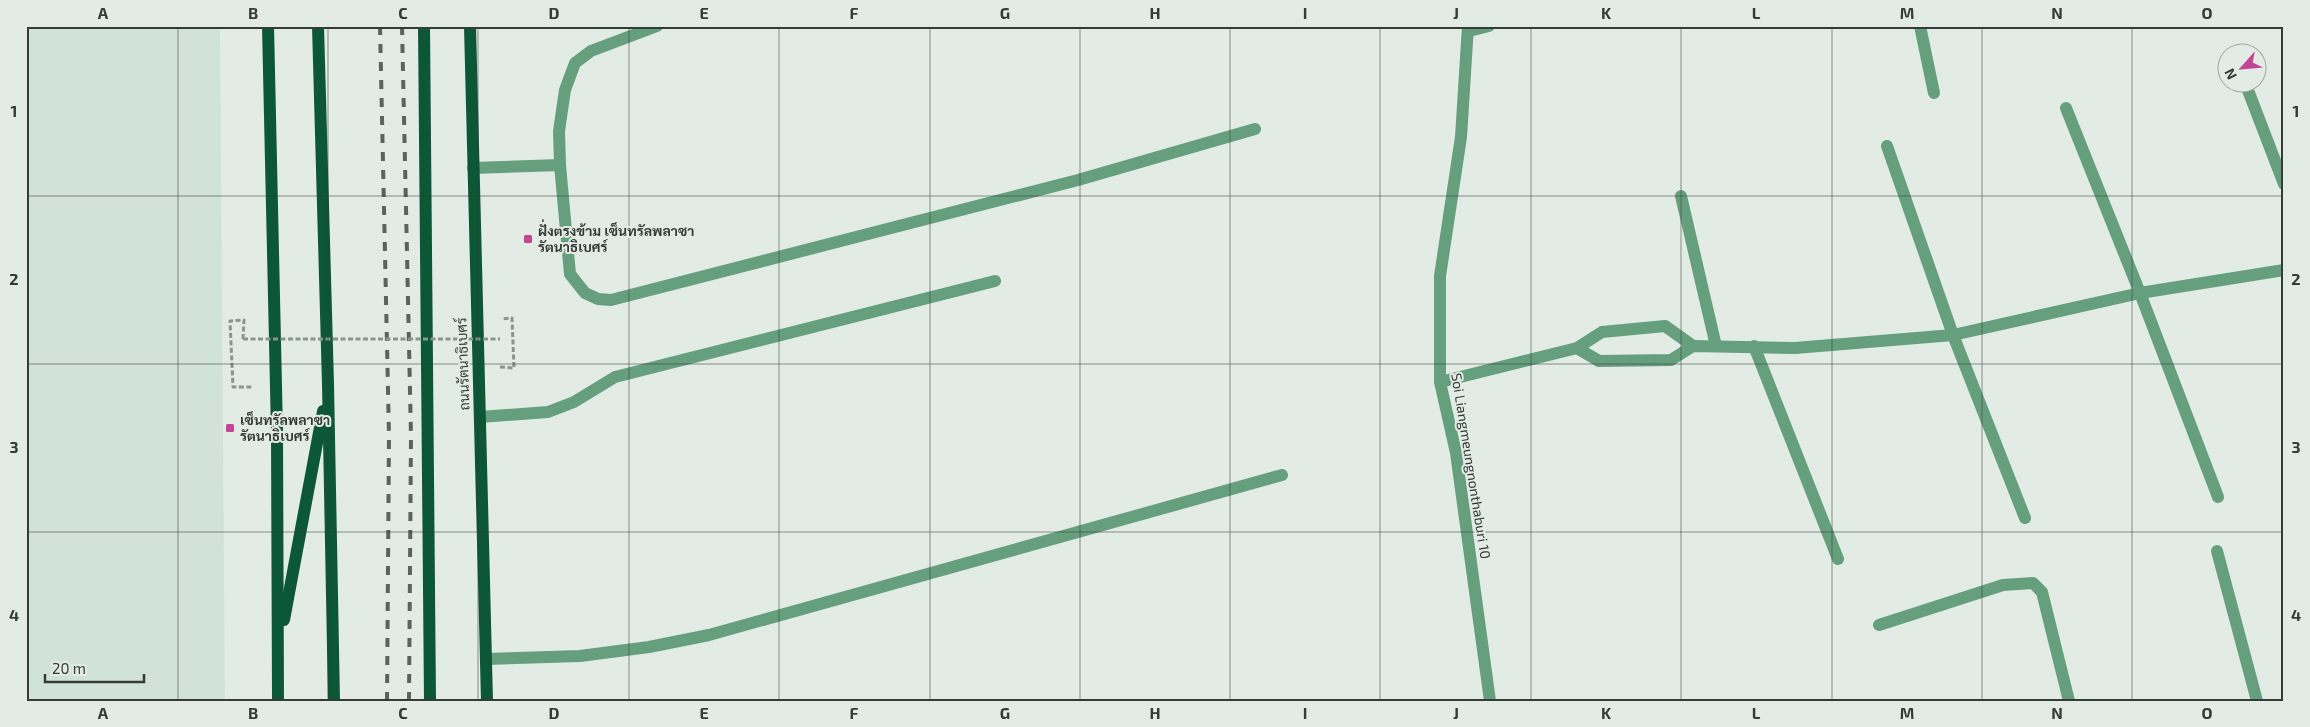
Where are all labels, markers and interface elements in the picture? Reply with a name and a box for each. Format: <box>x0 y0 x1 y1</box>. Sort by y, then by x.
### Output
text: A <box>98 3 109 22</box>
text: B <box>248 3 258 22</box>
text: C <box>398 3 408 22</box>
text: D <box>549 3 560 22</box>
text: E <box>699 3 709 22</box>
text: F <box>850 3 859 22</box>
text: G <box>1000 3 1010 22</box>
text: H <box>1149 3 1161 22</box>
text: I <box>1303 3 1307 22</box>
text: J <box>1453 3 1459 22</box>
text: K <box>1601 3 1612 22</box>
text: L <box>1752 3 1761 22</box>
text: M <box>1900 3 1914 22</box>
text: N <box>2051 3 2063 22</box>
text: O <box>2201 3 2213 22</box>
north arrow <box>2218 42 2268 92</box>
text: N <box>2220 66 2240 82</box>
text: 1 <box>11 101 17 120</box>
text: 1 <box>2293 101 2299 120</box>
place label: ฝั่งตรงข้าม เซ็นทรัลพลาซา รัตนาธิเบศร์ <box>538 219 694 255</box>
marker: ฝั่งตรงข้าม เซ็นทรัลพลาซา รัตนาธิเบศร์ <box>522 233 534 245</box>
text: 2 <box>9 269 19 288</box>
text: 2 <box>2291 269 2301 288</box>
street label: ถนนรัตนาธิเบศร์ <box>452 317 473 411</box>
street label: Soi Liangmeungnonthaburi 10 <box>1448 372 1495 560</box>
place label: เซ็นทรัลพลาซา รัตนาธิเบศร์ <box>240 410 330 444</box>
marker: เซ็นทรัลพลาซา รัตนาธิเบศร์ <box>224 422 236 434</box>
text: 3 <box>9 437 19 456</box>
text: 3 <box>2291 437 2301 456</box>
text: 4 <box>9 605 19 624</box>
text: 4 <box>2291 605 2301 624</box>
scale bar <box>45 652 144 684</box>
text: 20 m <box>52 659 86 677</box>
text: A <box>98 703 109 722</box>
text: B <box>248 703 258 722</box>
text: C <box>398 703 408 722</box>
text: D <box>549 703 560 722</box>
text: E <box>699 703 709 722</box>
text: F <box>850 703 859 722</box>
text: G <box>1000 703 1010 722</box>
text: H <box>1149 703 1161 722</box>
text: I <box>1303 703 1307 722</box>
text: J <box>1453 703 1459 722</box>
text: K <box>1601 703 1612 722</box>
text: L <box>1752 703 1761 722</box>
text: M <box>1900 703 1914 722</box>
text: N <box>2051 703 2063 722</box>
text: O <box>2201 703 2213 722</box>

